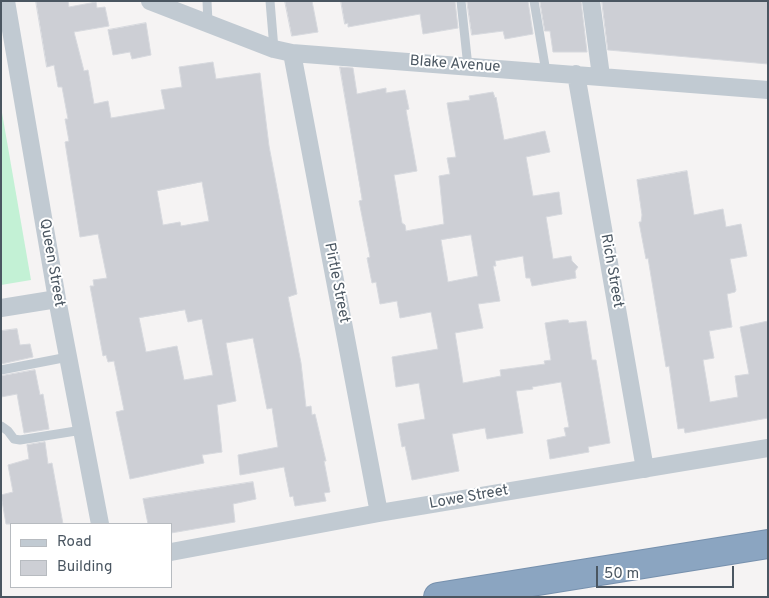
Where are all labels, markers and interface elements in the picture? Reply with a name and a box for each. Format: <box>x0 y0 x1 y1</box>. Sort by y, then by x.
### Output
street label: Blake Avenue <box>409 53 501 77</box>
street label: Queen Street <box>34 218 68 308</box>
street label: Rich Street <box>596 233 626 309</box>
street label: Pirtle Street <box>319 241 353 325</box>
street label: Lowe Street <box>428 482 510 514</box>
legend <box>10 523 172 588</box>
text: Road <box>57 533 92 552</box>
scale bar <box>599 556 736 588</box>
text: Building <box>57 558 112 577</box>
text: 50 m <box>604 565 639 584</box>

